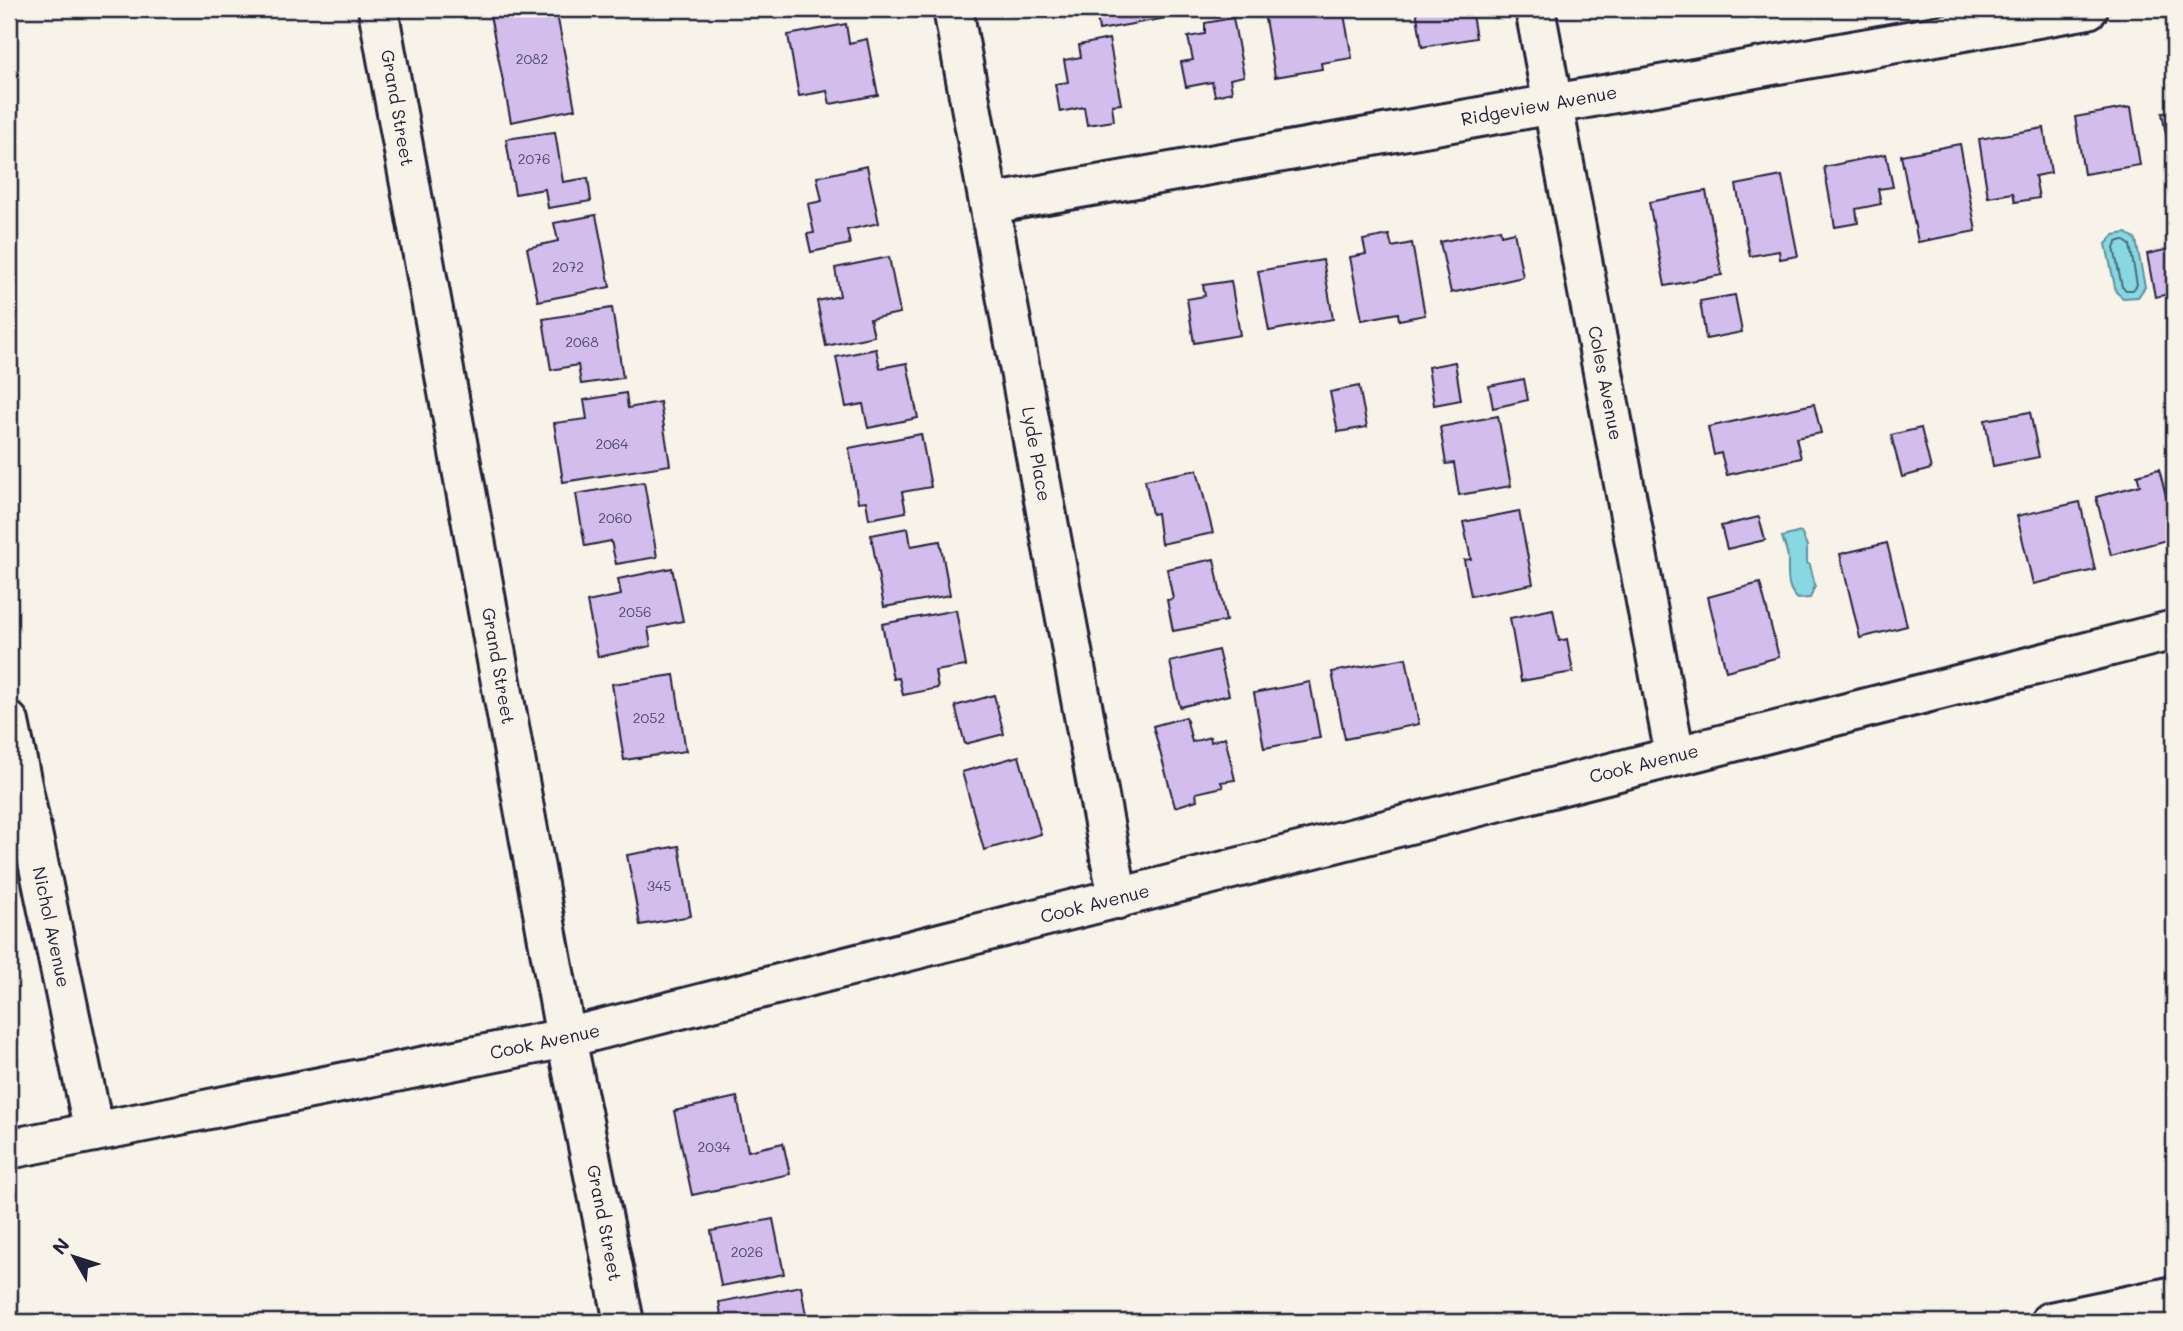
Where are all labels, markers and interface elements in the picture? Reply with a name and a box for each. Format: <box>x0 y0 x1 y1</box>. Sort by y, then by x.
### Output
street label: Grand Street <box>376 48 420 168</box>
house number: 2082 <box>516 49 548 68</box>
street label: Ridgeview Avenue <box>1459 79 1619 131</box>
house number: 2076 <box>518 149 550 168</box>
house number: 2072 <box>552 257 584 276</box>
street label: Coles Avenue <box>1583 324 1629 442</box>
house number: 2068 <box>565 332 599 351</box>
street label: Lyde Place <box>1017 405 1057 503</box>
house number: 2064 <box>595 434 629 453</box>
house number: 2060 <box>598 508 632 527</box>
house number: 2056 <box>618 602 652 621</box>
street label: Grand Street <box>477 606 521 726</box>
house number: 2052 <box>633 708 665 727</box>
street label: Cook Avenue <box>1587 738 1701 788</box>
street label: Nichol Avenue <box>27 864 76 989</box>
house number: 345 <box>647 876 671 895</box>
street label: Cook Avenue <box>1038 878 1152 928</box>
street label: Cook Avenue <box>488 1018 602 1064</box>
house number: 2034 <box>698 1137 731 1156</box>
street label: Grand Street <box>582 1163 628 1283</box>
north arrow <box>38 1222 108 1292</box>
text: N <box>46 1233 75 1259</box>
house number: 2026 <box>731 1242 763 1261</box>

